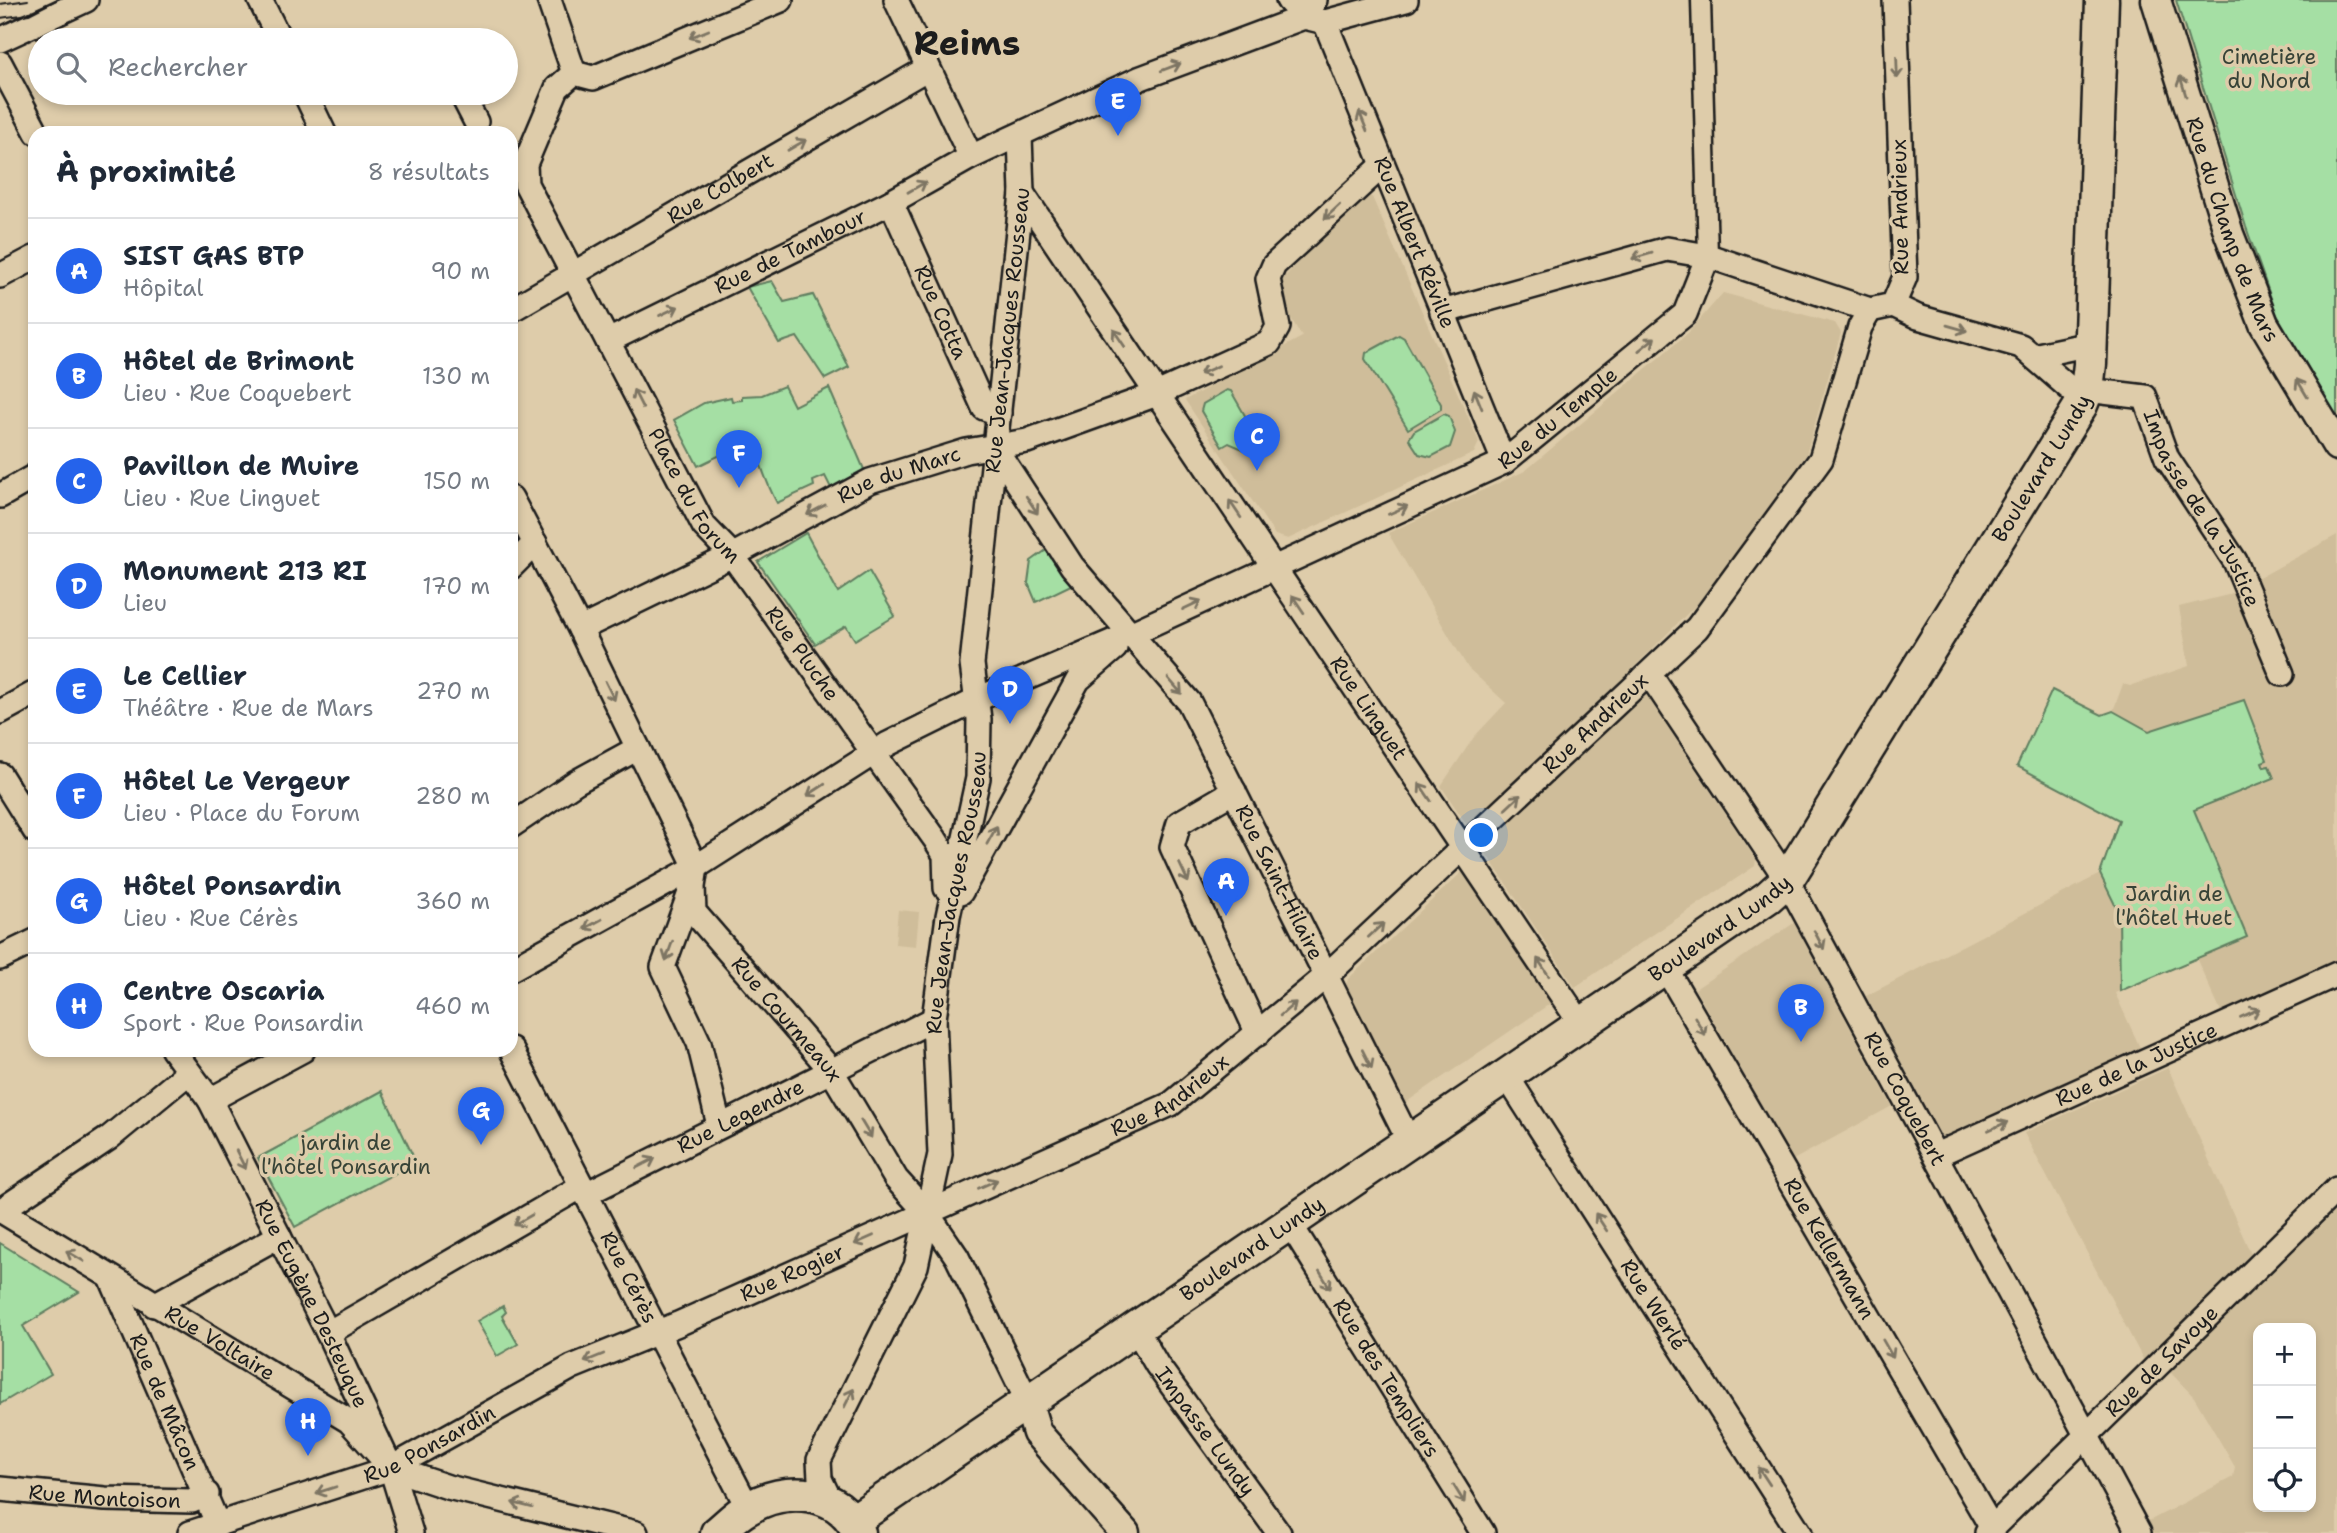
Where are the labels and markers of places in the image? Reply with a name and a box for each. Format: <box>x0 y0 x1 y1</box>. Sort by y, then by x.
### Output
pin: E <box>1095 78 1141 136</box>
pin: C <box>1234 413 1280 471</box>
pin: F <box>716 430 762 488</box>
pin: D <box>987 666 1033 724</box>
pin: A <box>1203 858 1249 916</box>
pin: B <box>1778 984 1824 1042</box>
pin: G <box>458 1087 504 1145</box>
pin: H <box>285 1398 331 1456</box>

